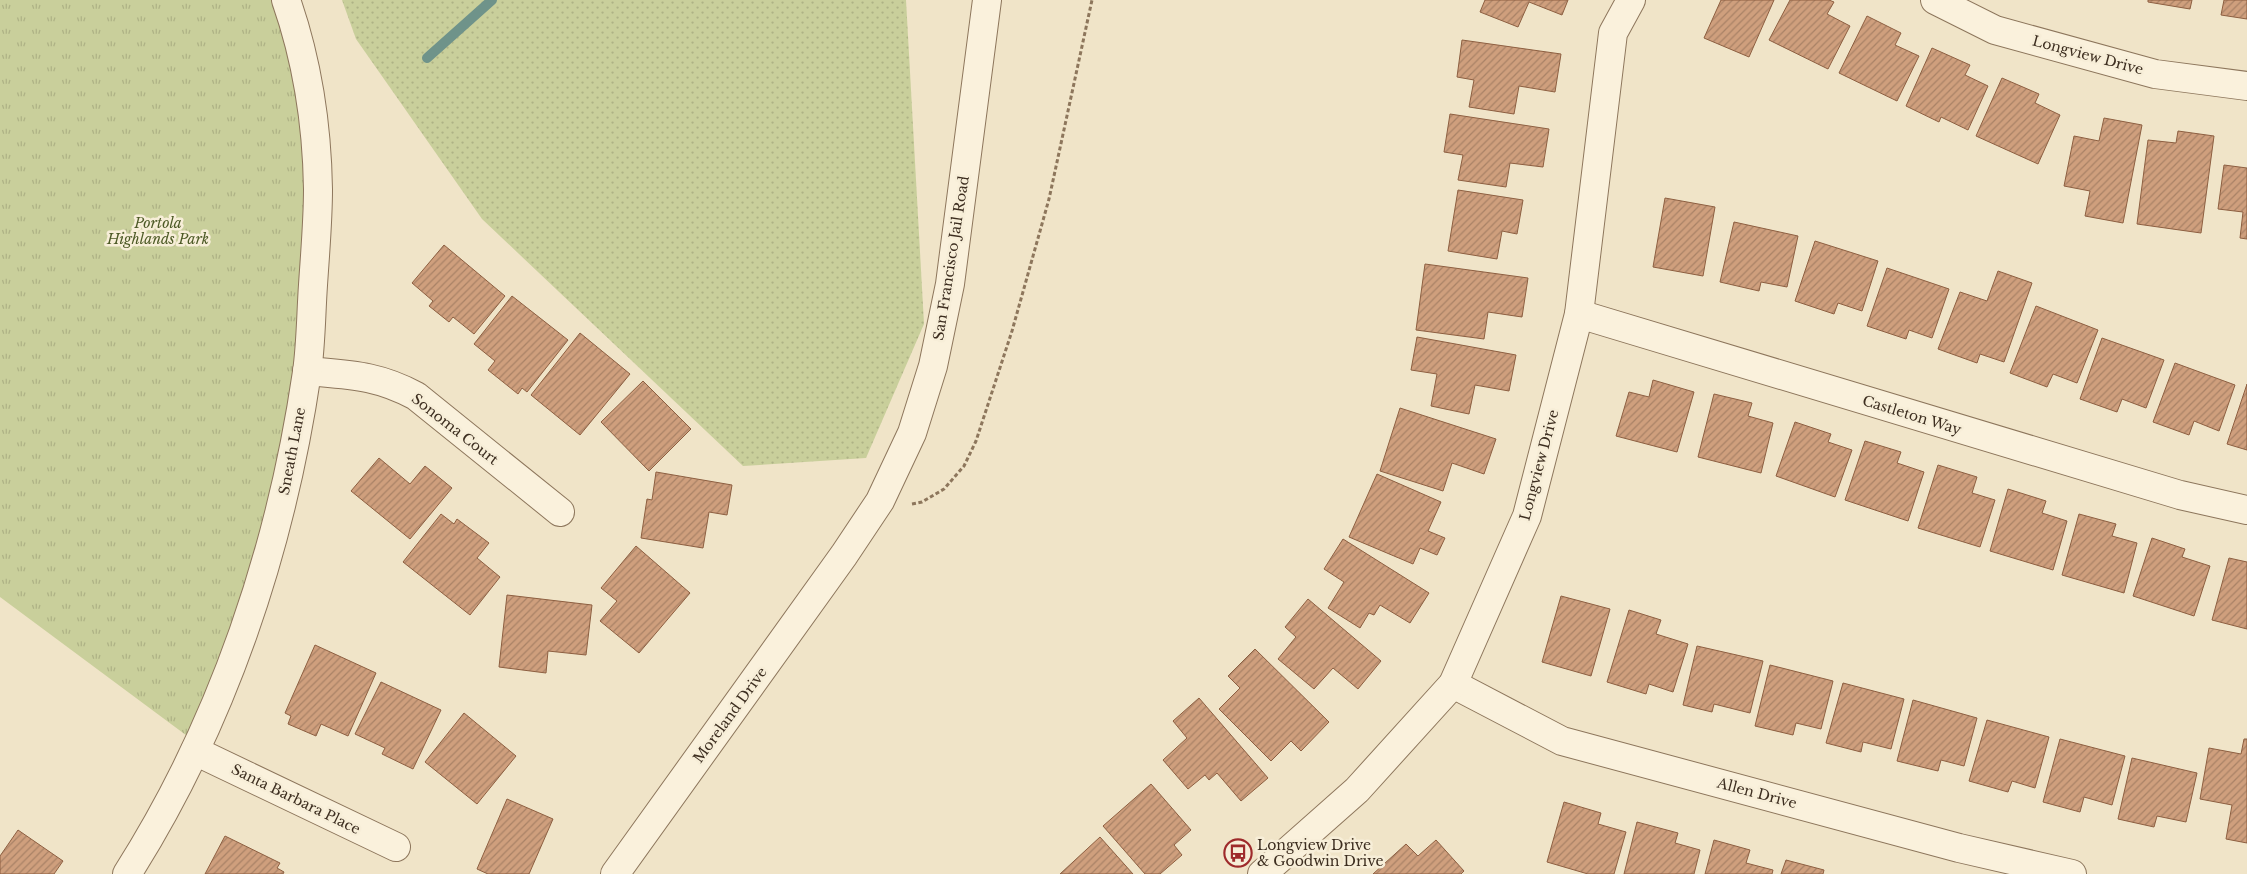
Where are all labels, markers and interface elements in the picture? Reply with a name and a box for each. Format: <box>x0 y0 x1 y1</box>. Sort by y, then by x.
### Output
street label: Longview Drive <box>2031 32 2145 78</box>
street label: San Francisco Jail Road <box>929 174 973 342</box>
park label: Portola Highlands Park <box>106 214 209 248</box>
street label: Sonoma Court <box>408 389 503 469</box>
street label: Castleton Way <box>1860 391 1964 439</box>
street label: Sneath Lane <box>275 406 309 496</box>
street label: Longview Drive <box>1516 408 1562 522</box>
street label: Moreland Drive <box>689 664 771 766</box>
street label: Santa Barbara Place <box>229 760 363 838</box>
street label: Allen Drive <box>1714 773 1799 812</box>
place label: Longview Drive & Goodwin Drive <box>1257 836 1384 870</box>
bus stop icon: Longview Drive & Goodwin Drive <box>1223 838 1253 868</box>

